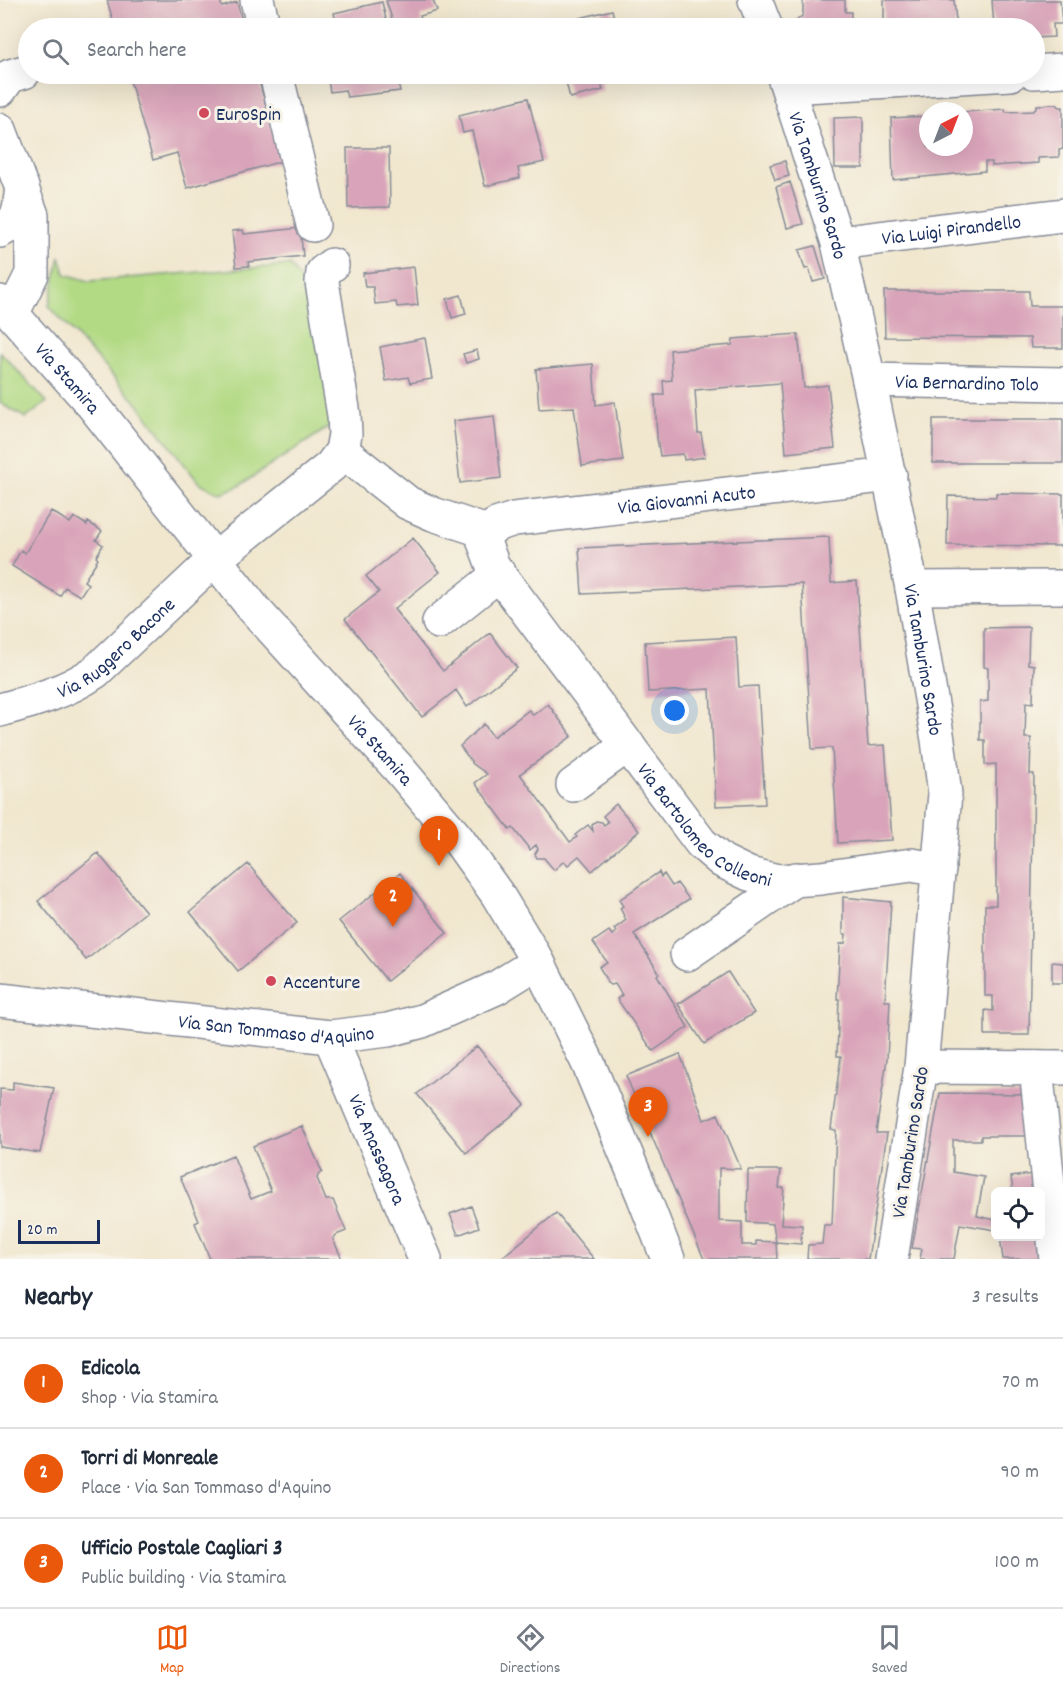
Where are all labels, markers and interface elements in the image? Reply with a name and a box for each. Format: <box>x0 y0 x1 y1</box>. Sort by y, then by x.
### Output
search box <box>18 18 1045 84</box>
icon: search <box>39 35 72 68</box>
text: Search here <box>87 36 186 67</box>
place label: EuroSpin <box>216 102 281 130</box>
north arrow <box>919 102 973 156</box>
marker: EuroSpin <box>197 106 211 120</box>
street label: Via Tamburino Sardo <box>779 109 852 262</box>
street label: Via Luigi Pirandello <box>880 209 1023 254</box>
street label: Via Stamira <box>27 338 106 421</box>
street label: Via Bernardino Tolo <box>895 370 1039 400</box>
street label: Via Giovanni Acuto <box>616 480 757 524</box>
street label: Via Tamburino Sardo <box>895 582 948 738</box>
street label: Via Ruggero Bacone <box>53 592 183 707</box>
your location <box>660 696 689 725</box>
street label: Via Stamira <box>339 710 419 793</box>
street label: Via Bartolomeo Colleoni <box>629 758 774 896</box>
pin: 1 <box>420 816 458 866</box>
pin: 2 <box>374 878 412 927</box>
place label: Accenture <box>283 970 360 998</box>
marker: Accenture <box>264 974 278 988</box>
street label: Via San Tommaso d'Aquino <box>177 1009 376 1054</box>
street label: Via Tamburino Sardo <box>886 1064 938 1220</box>
pin: 3 <box>628 1088 668 1137</box>
street label: Via Anassagora <box>339 1091 411 1210</box>
map controls <box>991 1187 1045 1241</box>
button: locate <box>991 1187 1045 1241</box>
scale bar <box>18 1217 100 1244</box>
text: 20 m <box>27 1219 57 1242</box>
text: Nearby <box>24 1280 92 1317</box>
text: 3 results <box>972 1284 1039 1312</box>
text: Edicola <box>81 1354 140 1385</box>
text: 1 <box>41 1369 46 1397</box>
text: 70 m <box>1002 1369 1039 1397</box>
text: Shop · Via Stamira <box>81 1385 218 1413</box>
text: Torri di Monreale <box>81 1444 218 1475</box>
text: 2 <box>39 1459 48 1487</box>
text: 90 m <box>1001 1459 1039 1487</box>
text: Place · Via San Tommaso d'Aquino <box>81 1475 331 1503</box>
text: Ufficio Postale Cagliari 3 <box>81 1534 282 1565</box>
text: 3 <box>39 1549 48 1577</box>
text: 100 m <box>995 1549 1039 1577</box>
text: Public building · Via Stamira <box>81 1565 286 1593</box>
tab: Map <box>156 1621 189 1680</box>
tab: Directions <box>500 1621 560 1680</box>
tab: Saved <box>872 1621 907 1680</box>

